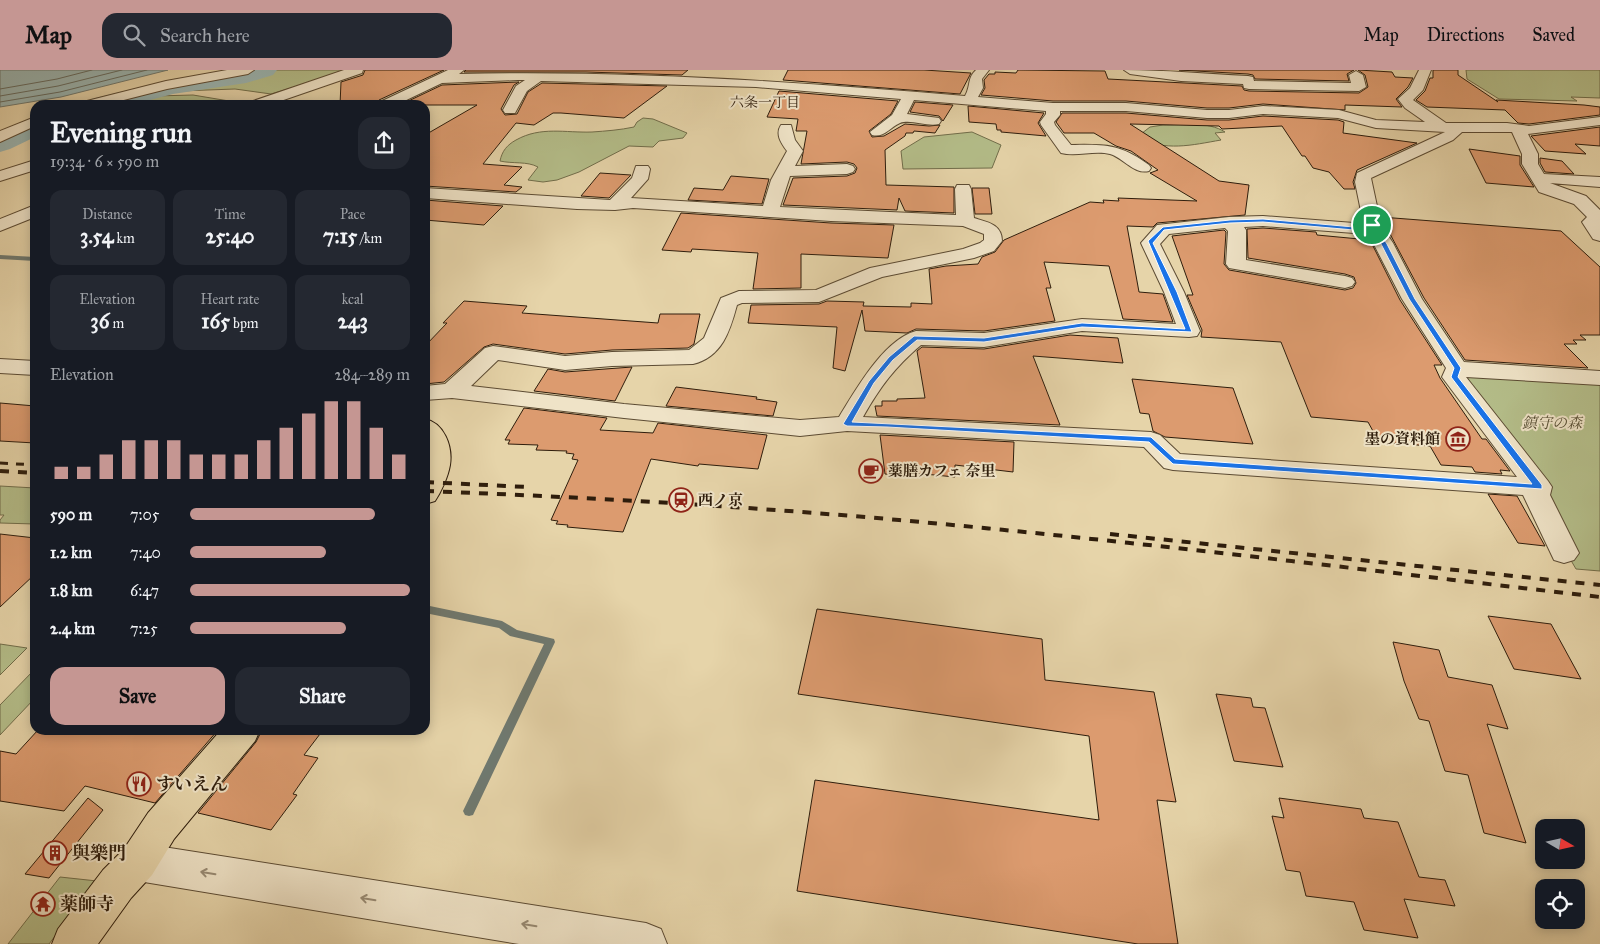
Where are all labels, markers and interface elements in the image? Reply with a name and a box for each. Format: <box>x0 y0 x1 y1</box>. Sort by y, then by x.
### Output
search box <box>102 13 452 58</box>
text: Map <box>25 20 72 50</box>
icon: search <box>120 21 148 49</box>
text: Search here <box>160 24 250 47</box>
text: Map <box>1363 24 1399 46</box>
text: Directions <box>1427 24 1504 46</box>
text: Saved <box>1532 24 1575 46</box>
district label: 六条一丁目 <box>730 94 800 111</box>
text: Evening run <box>50 115 192 150</box>
button: share <box>358 117 410 169</box>
text: 19:34 · 6 × 590 m <box>50 152 159 171</box>
pin <box>1351 204 1393 246</box>
text: Distance <box>82 206 132 223</box>
text: Time <box>214 206 245 223</box>
text: Pace <box>340 206 365 223</box>
icon: arrive <box>1358 211 1386 239</box>
text: 3.54 <box>80 223 113 249</box>
text: 25:40 <box>205 223 255 249</box>
text: 7:15 <box>323 223 357 249</box>
text: km <box>113 230 135 247</box>
text: /km <box>357 230 382 247</box>
text: Elevation <box>80 291 135 308</box>
text: Heart rate <box>201 291 259 308</box>
text: kcal <box>342 291 364 308</box>
text: 36 <box>90 308 110 334</box>
text: 165 <box>201 308 230 334</box>
text: 243 <box>337 308 368 334</box>
text: m <box>110 315 124 332</box>
text: bpm <box>230 315 259 332</box>
text: Elevation <box>50 365 114 384</box>
text: 284–289 m <box>334 365 410 384</box>
park label: 鎮守の森 <box>1522 414 1584 432</box>
museum icon: 墨の資料館 <box>1445 426 1471 452</box>
place label: 墨の資料館 <box>1365 430 1440 448</box>
cafe icon: 薬膳カフェ 奈里 <box>858 458 884 484</box>
place label: 薬膳カフェ 奈里 <box>888 462 995 480</box>
station icon: 西ノ京 <box>668 487 694 513</box>
place label: 西ノ京 <box>698 491 743 509</box>
text: 590 m <box>50 505 92 524</box>
text: 7:05 <box>130 505 159 524</box>
text: 1.2 km <box>50 543 92 562</box>
text: 7:40 <box>130 543 161 562</box>
text: 1.8 km <box>50 581 92 600</box>
text: 6:47 <box>130 581 159 600</box>
text: 2.4 km <box>50 619 95 638</box>
text: 7:25 <box>130 619 158 638</box>
button: Save <box>50 667 225 725</box>
button: Share <box>235 667 410 725</box>
restaurant icon: すいえん <box>126 771 152 797</box>
place label: すいえん <box>156 773 228 795</box>
north arrow <box>1535 819 1585 869</box>
map controls <box>1535 819 1585 929</box>
building icon: 與樂門 <box>42 840 68 866</box>
place label: 與樂門 <box>72 842 126 864</box>
one-way arrow <box>200 868 216 878</box>
button: locate <box>1535 879 1585 929</box>
temple icon: 薬師寺 <box>30 891 56 917</box>
place label: 薬師寺 <box>60 893 114 915</box>
one-way arrow <box>361 894 377 904</box>
one-way arrow <box>521 920 537 930</box>

